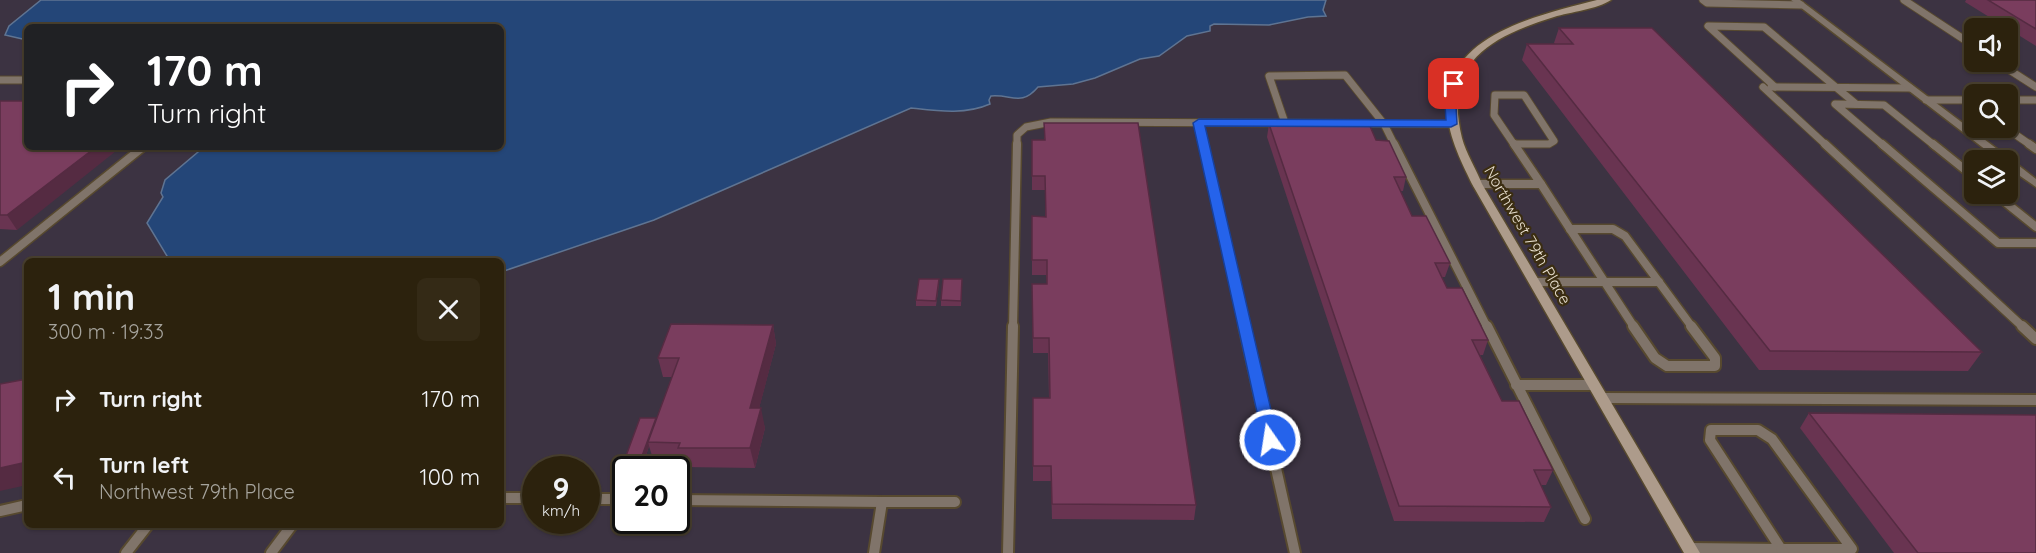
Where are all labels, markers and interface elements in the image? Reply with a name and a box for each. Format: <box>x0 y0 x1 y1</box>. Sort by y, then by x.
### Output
map controls <box>1964 18 2018 204</box>
button: sound <box>1964 18 2018 72</box>
text: 170 m <box>147 44 263 97</box>
icon: right <box>48 48 126 126</box>
pin <box>1428 58 1479 109</box>
icon: arrive <box>1437 67 1470 100</box>
button: search <box>1964 84 2018 138</box>
text: Turn right <box>147 96 266 130</box>
button: layers <box>1964 150 2018 204</box>
street label: Northwest 79th Place <box>1480 162 1576 308</box>
text: 1 min <box>48 274 135 319</box>
button: close <box>417 278 480 341</box>
text: 300 m · 19:33 <box>48 319 164 344</box>
icon: right <box>48 383 81 416</box>
text: Turn right <box>99 385 203 413</box>
text: 170 m <box>421 385 480 413</box>
position arrow <box>1238 408 1302 472</box>
text: Turn left <box>99 451 189 479</box>
speed limit sign: 20 <box>612 456 690 534</box>
icon: left <box>48 461 81 494</box>
text: 100 m <box>420 463 480 491</box>
text: 9 <box>552 469 570 507</box>
text: Northwest 79th Place <box>99 479 295 504</box>
text: km/h <box>542 501 580 520</box>

